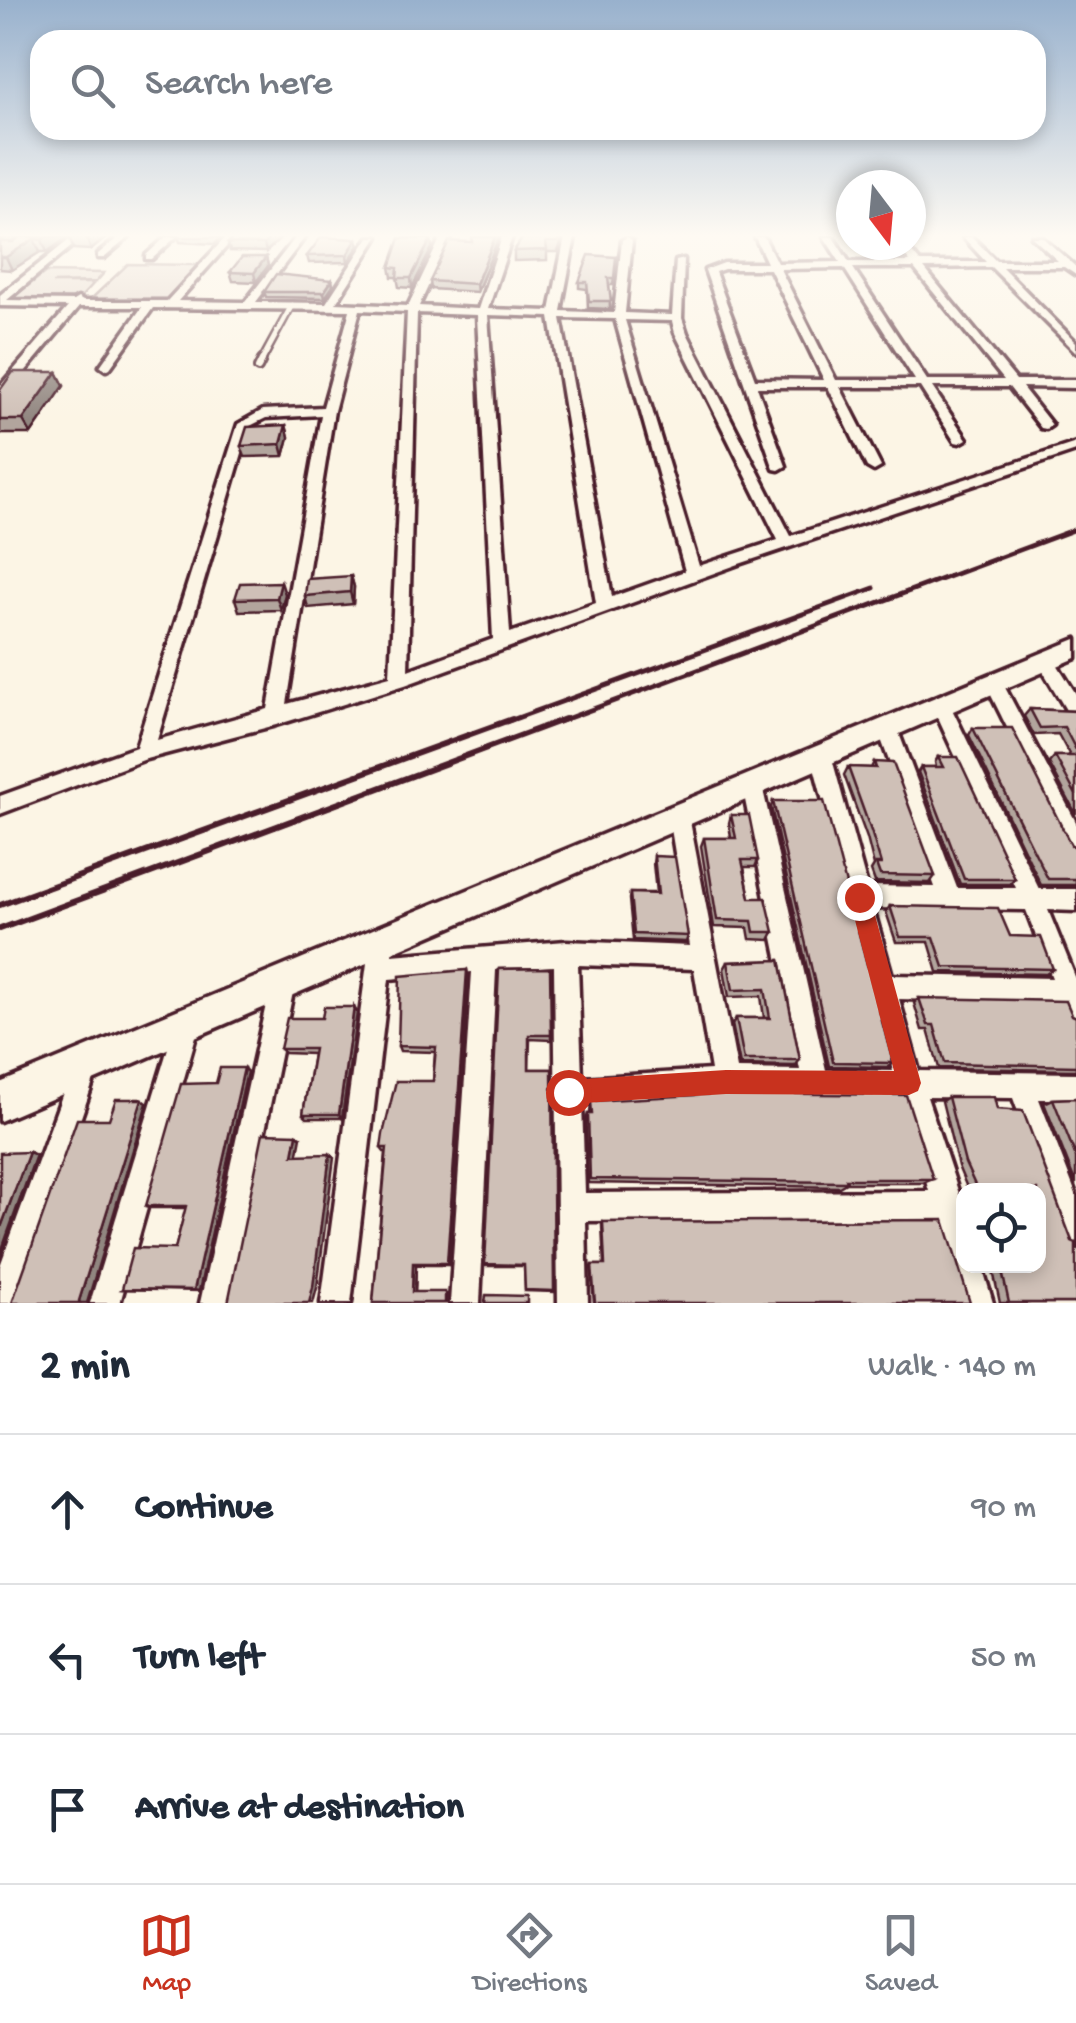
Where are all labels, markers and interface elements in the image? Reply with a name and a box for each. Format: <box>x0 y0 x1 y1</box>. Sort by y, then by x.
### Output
search box <box>30 30 1046 140</box>
icon: search <box>65 58 120 113</box>
text: Search here <box>145 63 332 107</box>
north arrow <box>836 170 926 260</box>
route end <box>837 875 883 921</box>
route start <box>546 1070 592 1116</box>
map controls <box>956 1183 1046 1273</box>
button: locate <box>956 1183 1046 1273</box>
text: 2 min <box>40 1344 129 1393</box>
text: Walk · 140 m <box>868 1349 1036 1387</box>
icon: ahead <box>40 1482 95 1537</box>
text: Continue <box>135 1487 273 1531</box>
text: 90 m <box>972 1490 1036 1528</box>
icon: left <box>40 1632 95 1687</box>
text: Turn left <box>135 1637 263 1681</box>
text: 50 m <box>971 1640 1036 1678</box>
icon: arrive <box>40 1782 95 1837</box>
text: Arrive at destination <box>135 1787 464 1831</box>
tab: Map <box>139 1908 194 2001</box>
tab: Directions <box>473 1908 587 2001</box>
tab: Saved <box>865 1908 937 2001</box>

